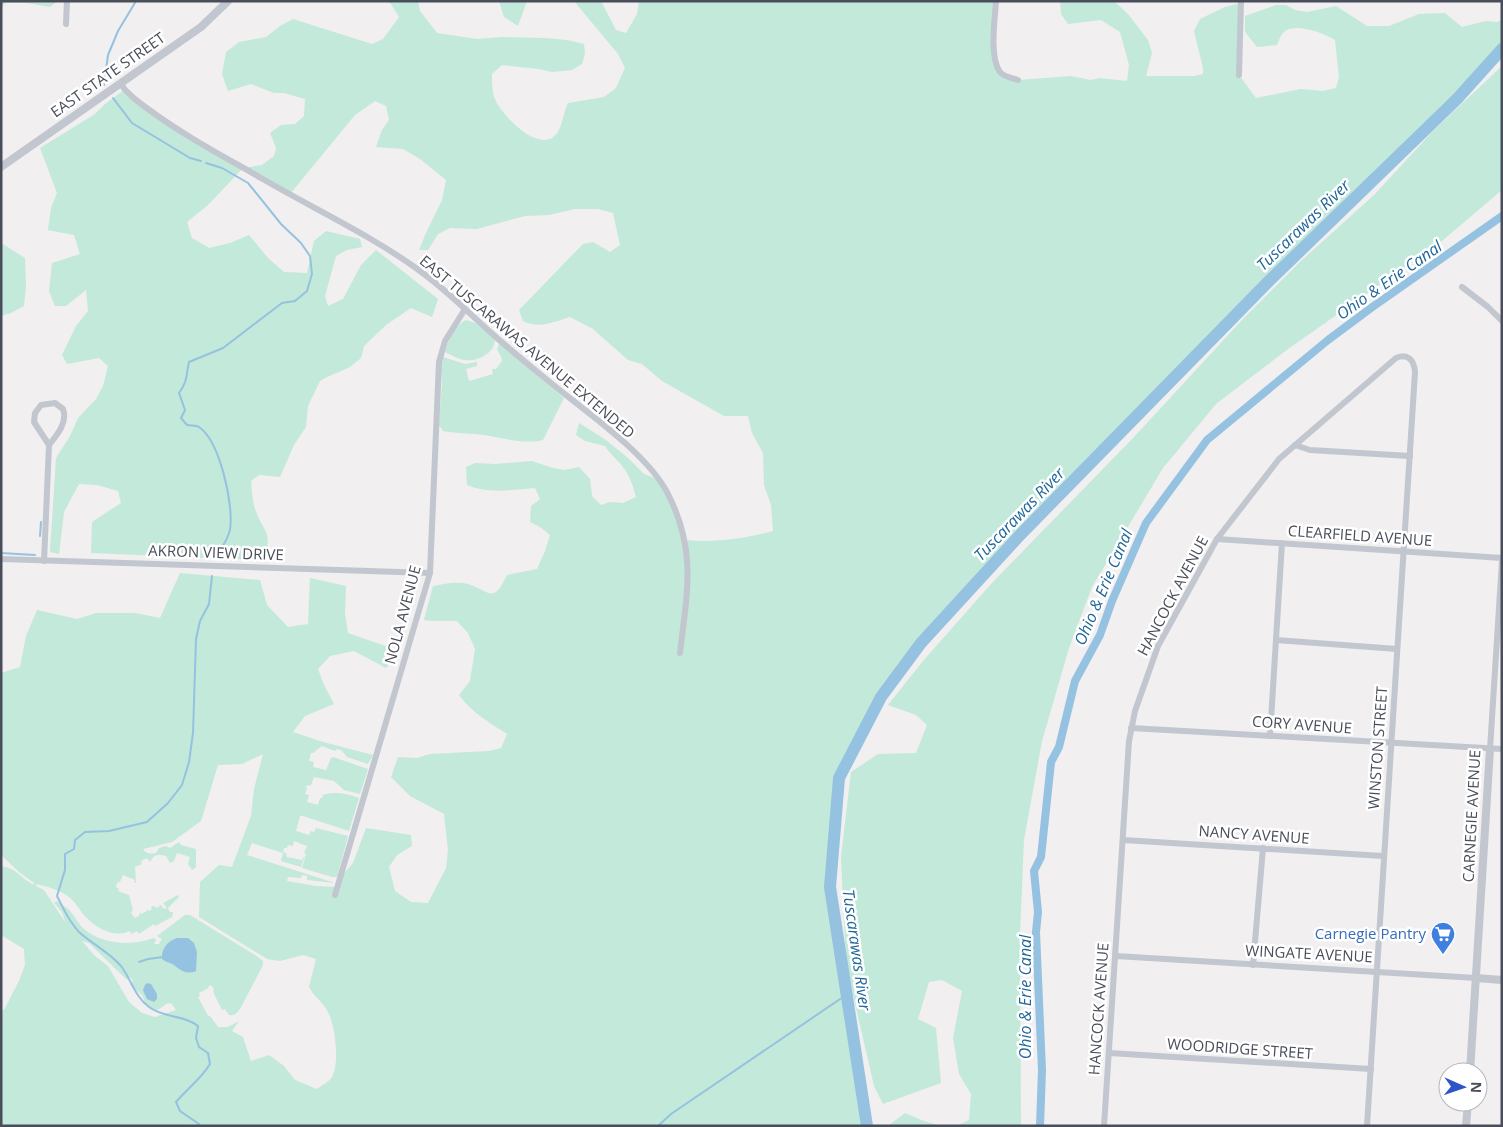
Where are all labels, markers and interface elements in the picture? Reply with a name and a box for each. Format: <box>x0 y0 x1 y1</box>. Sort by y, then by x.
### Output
street label: EAST STATE STREET <box>46 27 169 121</box>
water label: Tuscarawas River <box>1251 174 1355 275</box>
water label: Ohio & Erie Canal <box>1332 235 1447 325</box>
street label: EAST TUSCARAWAS AVENUE EXTENDED <box>416 250 639 442</box>
water label: Tuscarawas River <box>969 462 1070 566</box>
street label: CLEARFIELD AVENUE <box>1287 520 1433 550</box>
water label: Ohio & Erie Canal <box>1069 525 1138 649</box>
street label: HANCOCK AVENUE <box>1132 532 1212 659</box>
street label: AKRON VIEW DRIVE <box>148 540 284 564</box>
street label: NOLA AVENUE <box>379 563 425 666</box>
street label: WINSTON STREET <box>1363 685 1391 810</box>
street label: CORY AVENUE <box>1252 711 1353 737</box>
street label: CARNEGIE AVENUE <box>1458 749 1484 883</box>
street label: NANCY AVENUE <box>1198 820 1310 848</box>
water label: Tuscarawas River <box>838 888 876 1013</box>
supermarket icon: Carnegie Pantry <box>1430 921 1456 955</box>
place label: Carnegie Pantry <box>1315 923 1426 943</box>
water label: Ohio & Erie Canal <box>1014 934 1036 1059</box>
street label: WINGATE AVENUE <box>1245 940 1373 966</box>
street label: HANCOCK AVENUE <box>1083 942 1113 1076</box>
street label: WOODRIDGE STREET <box>1166 1033 1314 1063</box>
north arrow <box>1438 1062 1488 1112</box>
text: N <box>1467 1081 1486 1093</box>

